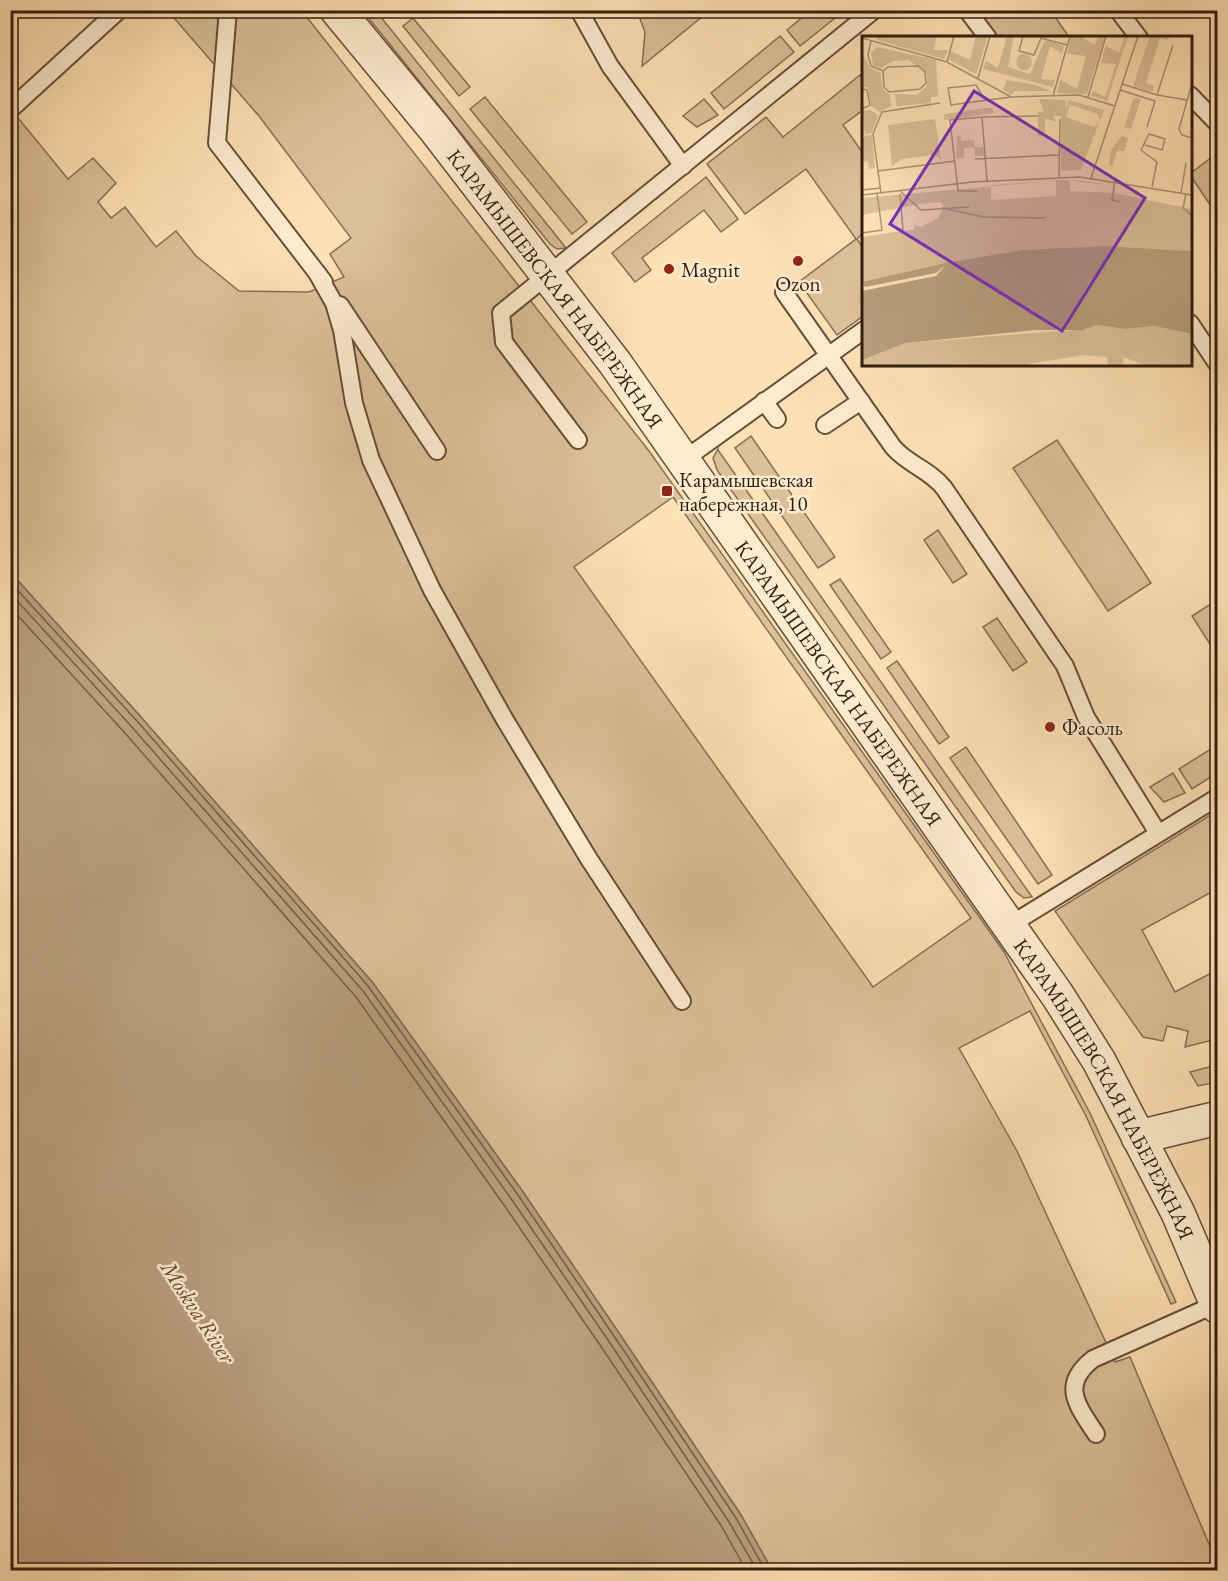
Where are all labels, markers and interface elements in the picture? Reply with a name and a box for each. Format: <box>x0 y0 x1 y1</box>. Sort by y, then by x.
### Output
inset map <box>862 36 1192 366</box>
street label: КАРАМЫШЕВСКАЯ НАБЕРЕЖНАЯ <box>442 143 670 433</box>
marker: Ozon <box>791 254 805 268</box>
place label: Magnit <box>681 256 740 283</box>
marker: Magnit <box>662 262 676 276</box>
place label: Ozon <box>775 270 821 297</box>
place label: Карамышевская набережная, 10 <box>679 466 813 517</box>
marker: Карамышевская набережная, 10 <box>660 484 674 498</box>
street label: КАРАМЫШЕВСКАЯ НАБЕРЕЖНАЯ <box>730 535 948 831</box>
place label: Фасоль <box>1062 714 1123 741</box>
marker: Фасоль <box>1043 720 1057 734</box>
street label: КАРАМЫШЕВСКАЯ НАБЕРЕЖНАЯ <box>1008 933 1201 1243</box>
water label: Moskva River <box>153 1254 243 1370</box>

